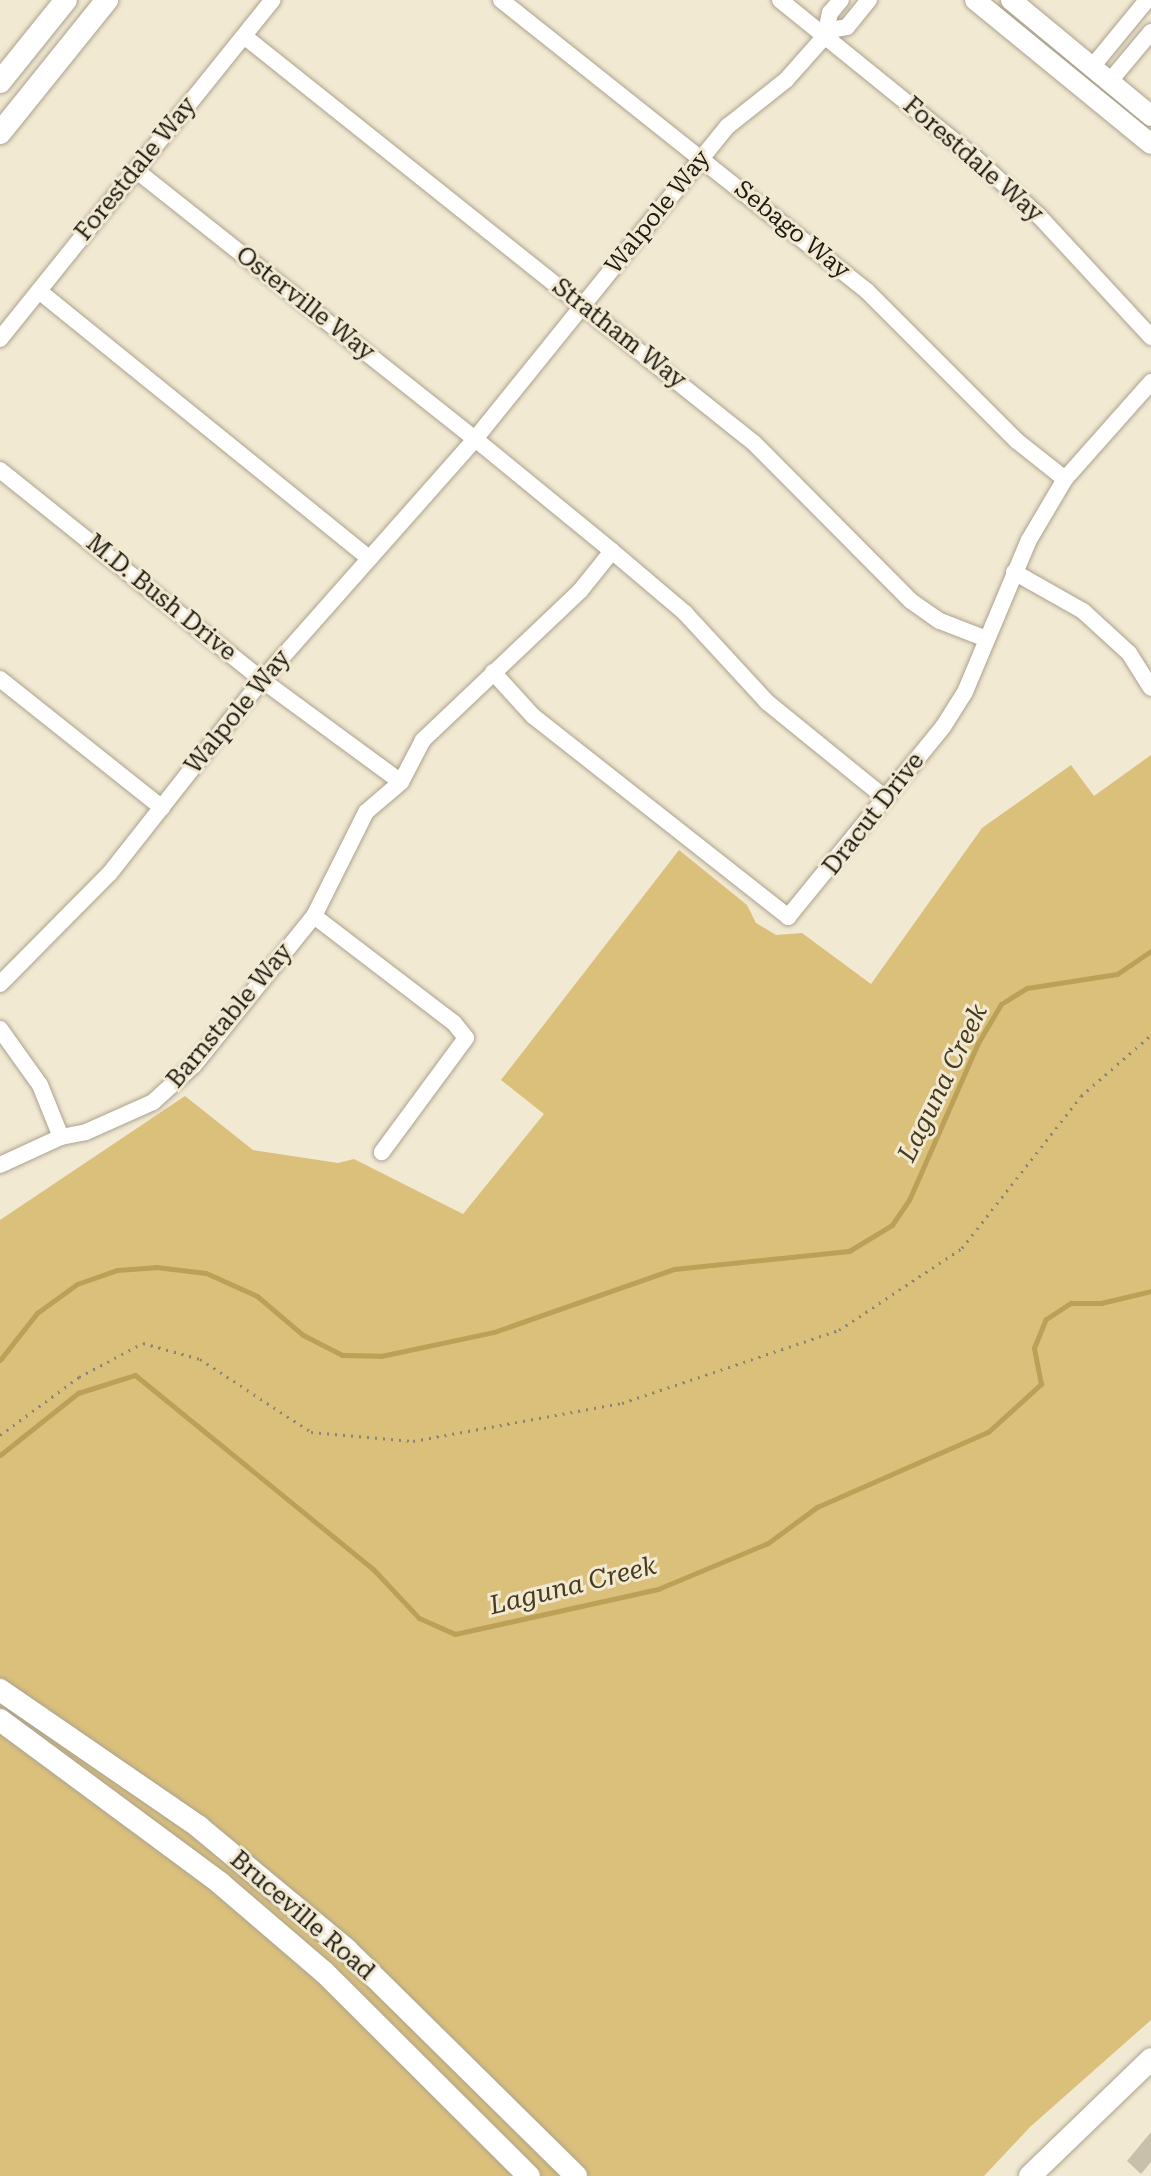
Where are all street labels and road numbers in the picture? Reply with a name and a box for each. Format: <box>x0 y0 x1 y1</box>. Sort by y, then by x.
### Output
street label: Forestdale Way <box>897 91 1049 229</box>
street label: Forestdale Way <box>69 92 203 246</box>
street label: Walpole Way <box>599 144 717 280</box>
street label: Sebago Way <box>728 175 856 285</box>
street label: Osterville Way <box>230 241 380 367</box>
street label: Stratham Way <box>546 273 692 395</box>
street label: M.D. Bush Drive <box>80 529 242 667</box>
street label: Walpole Way <box>179 644 297 780</box>
street label: Dracut Drive <box>817 747 931 881</box>
street label: Barnstable Way <box>161 938 299 1094</box>
street label: Bruceville Road <box>224 1845 380 1987</box>

